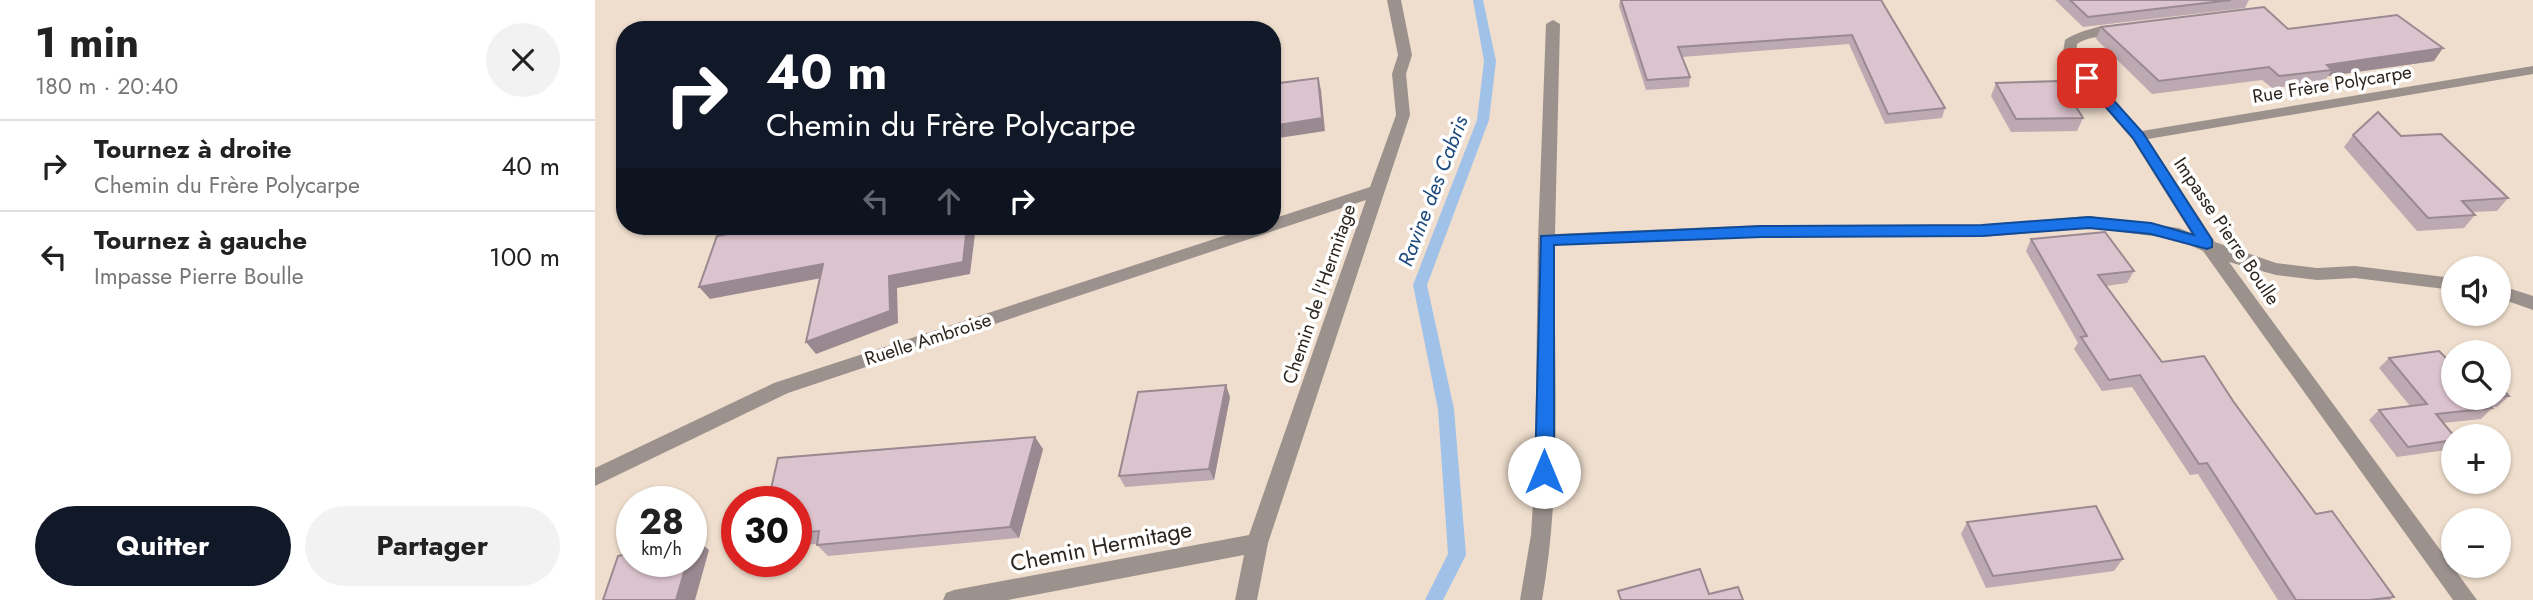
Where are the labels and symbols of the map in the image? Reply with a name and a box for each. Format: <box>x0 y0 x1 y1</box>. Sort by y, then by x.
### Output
pin <box>2057 48 2117 108</box>
street label: Rue Frère Polycarpe <box>2250 58 2414 110</box>
water label: Ravine des Cabris <box>1391 111 1476 271</box>
street label: Impasse Pierre Boulle <box>2167 152 2287 310</box>
street label: Chemin de l'Hermitage <box>1276 200 1362 387</box>
street label: Ruelle Ambroise <box>861 306 995 372</box>
position arrow <box>1507 435 1581 509</box>
speed limit sign: 30 <box>721 486 812 577</box>
street label: Chemin Hermitage <box>1007 512 1195 580</box>

